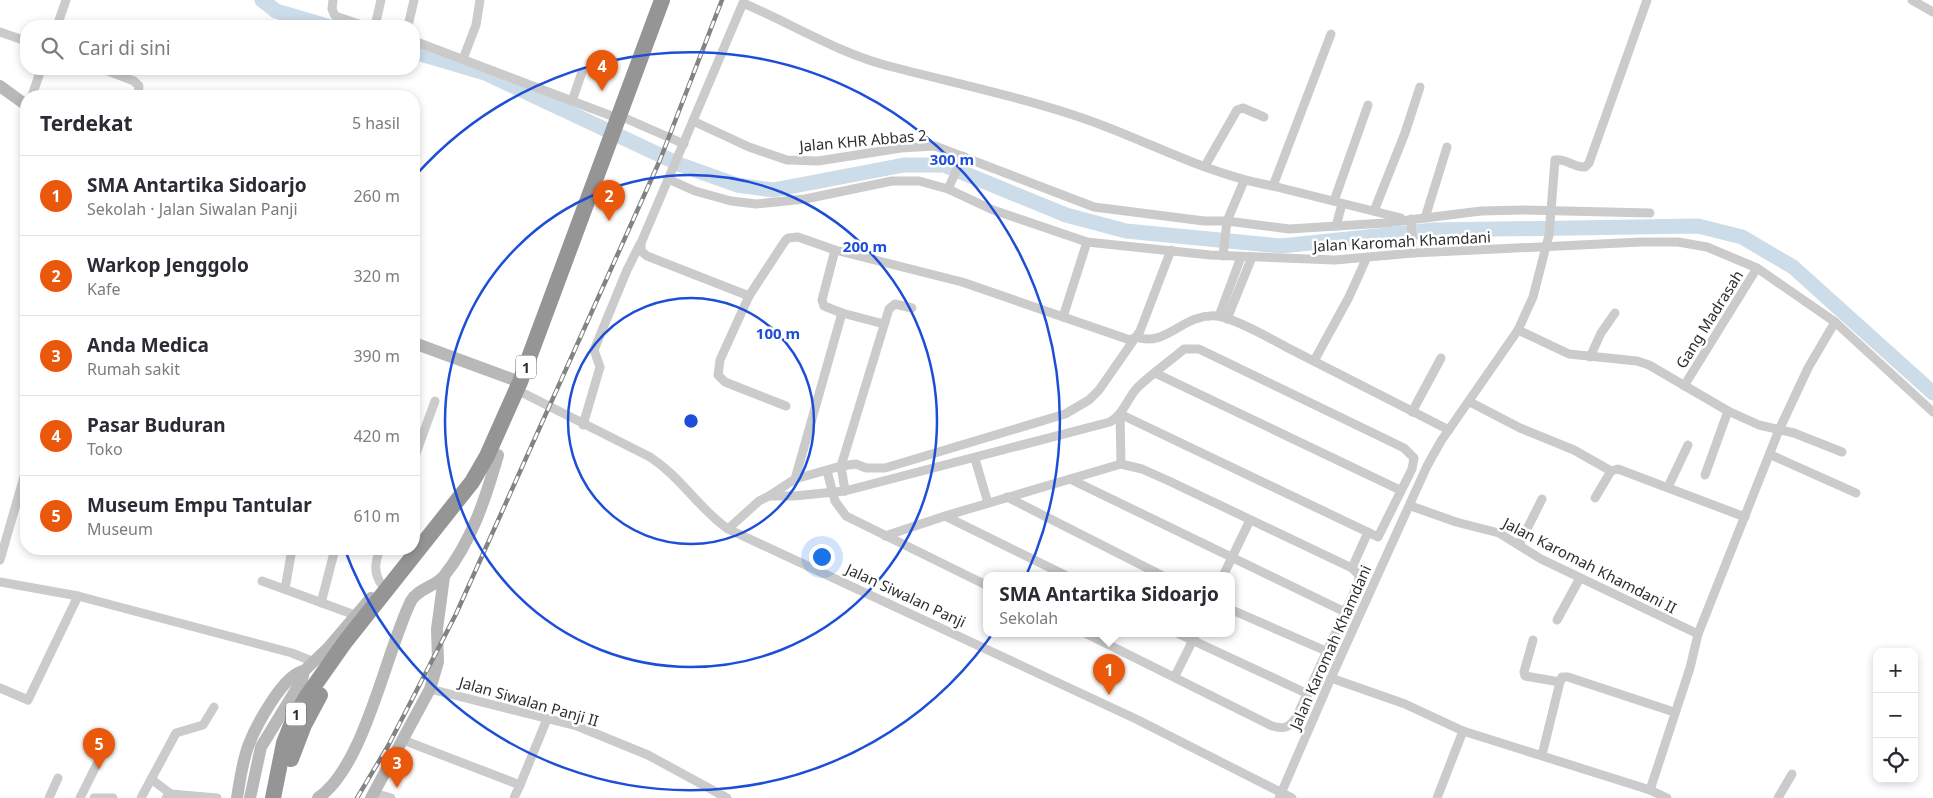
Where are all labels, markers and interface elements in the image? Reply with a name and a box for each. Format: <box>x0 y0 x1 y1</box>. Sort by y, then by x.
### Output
search box <box>20 20 420 75</box>
icon: search <box>38 34 66 62</box>
text: Cari di sini <box>78 35 171 61</box>
pin: 4 <box>586 50 618 91</box>
text: Terdekat <box>40 109 133 137</box>
text: 5 hasil <box>352 112 400 134</box>
street label: Jalan KHR Abbas 2 <box>797 124 927 156</box>
text: 300 m <box>930 149 974 169</box>
text: SMA Antartika Sidoarjo <box>87 172 307 198</box>
pin: 2 <box>593 180 625 221</box>
text: 1 <box>51 185 61 207</box>
text: 260 m <box>353 185 400 207</box>
text: Sekolah · Jalan Siwalan Panji <box>87 198 298 220</box>
street label: Jalan Karomah Khamdani <box>1311 226 1491 256</box>
text: 200 m <box>843 236 887 256</box>
text: Warkop Jenggolo <box>87 252 249 278</box>
text: 2 <box>51 265 61 287</box>
text: 320 m <box>353 265 400 287</box>
street label: Gang Madrasah <box>1671 266 1747 372</box>
text: Kafe <box>87 278 120 300</box>
text: 100 m <box>756 323 800 343</box>
text: Anda Medica <box>87 332 209 358</box>
text: 3 <box>51 345 61 367</box>
text: 390 m <box>353 345 400 367</box>
road number: 1 <box>516 356 536 378</box>
text: Rumah sakit <box>87 358 180 380</box>
text: Pasar Buduran <box>87 412 226 438</box>
centre of rings <box>682 412 700 430</box>
text: 4 <box>51 425 61 447</box>
text: 420 m <box>353 425 400 447</box>
text: Toko <box>87 438 123 460</box>
text: Museum Empu Tantular <box>87 492 312 518</box>
text: 5 <box>51 505 61 527</box>
text: 610 m <box>353 505 400 527</box>
street label: Jalan Karomah Khamdani II <box>1498 512 1680 618</box>
text: Museum <box>87 518 153 540</box>
your location <box>809 544 835 570</box>
street label: Jalan Siwalan Panji <box>841 558 969 632</box>
street label: Jalan Karomah Khamdani <box>1284 562 1375 734</box>
popup <box>983 572 1235 637</box>
text: SMA Antartika Sidoarjo <box>999 581 1219 607</box>
text: Sekolah <box>999 607 1058 629</box>
map controls <box>1873 648 1918 783</box>
button: + <box>1873 648 1918 693</box>
pin: 1 <box>1093 654 1125 695</box>
street label: Jalan Siwalan Panji II <box>455 671 601 731</box>
button: − <box>1873 693 1918 738</box>
road number: 1 <box>286 702 306 726</box>
pin: 5 <box>83 728 115 769</box>
button: locate <box>1873 738 1918 783</box>
pin: 3 <box>381 747 413 788</box>

